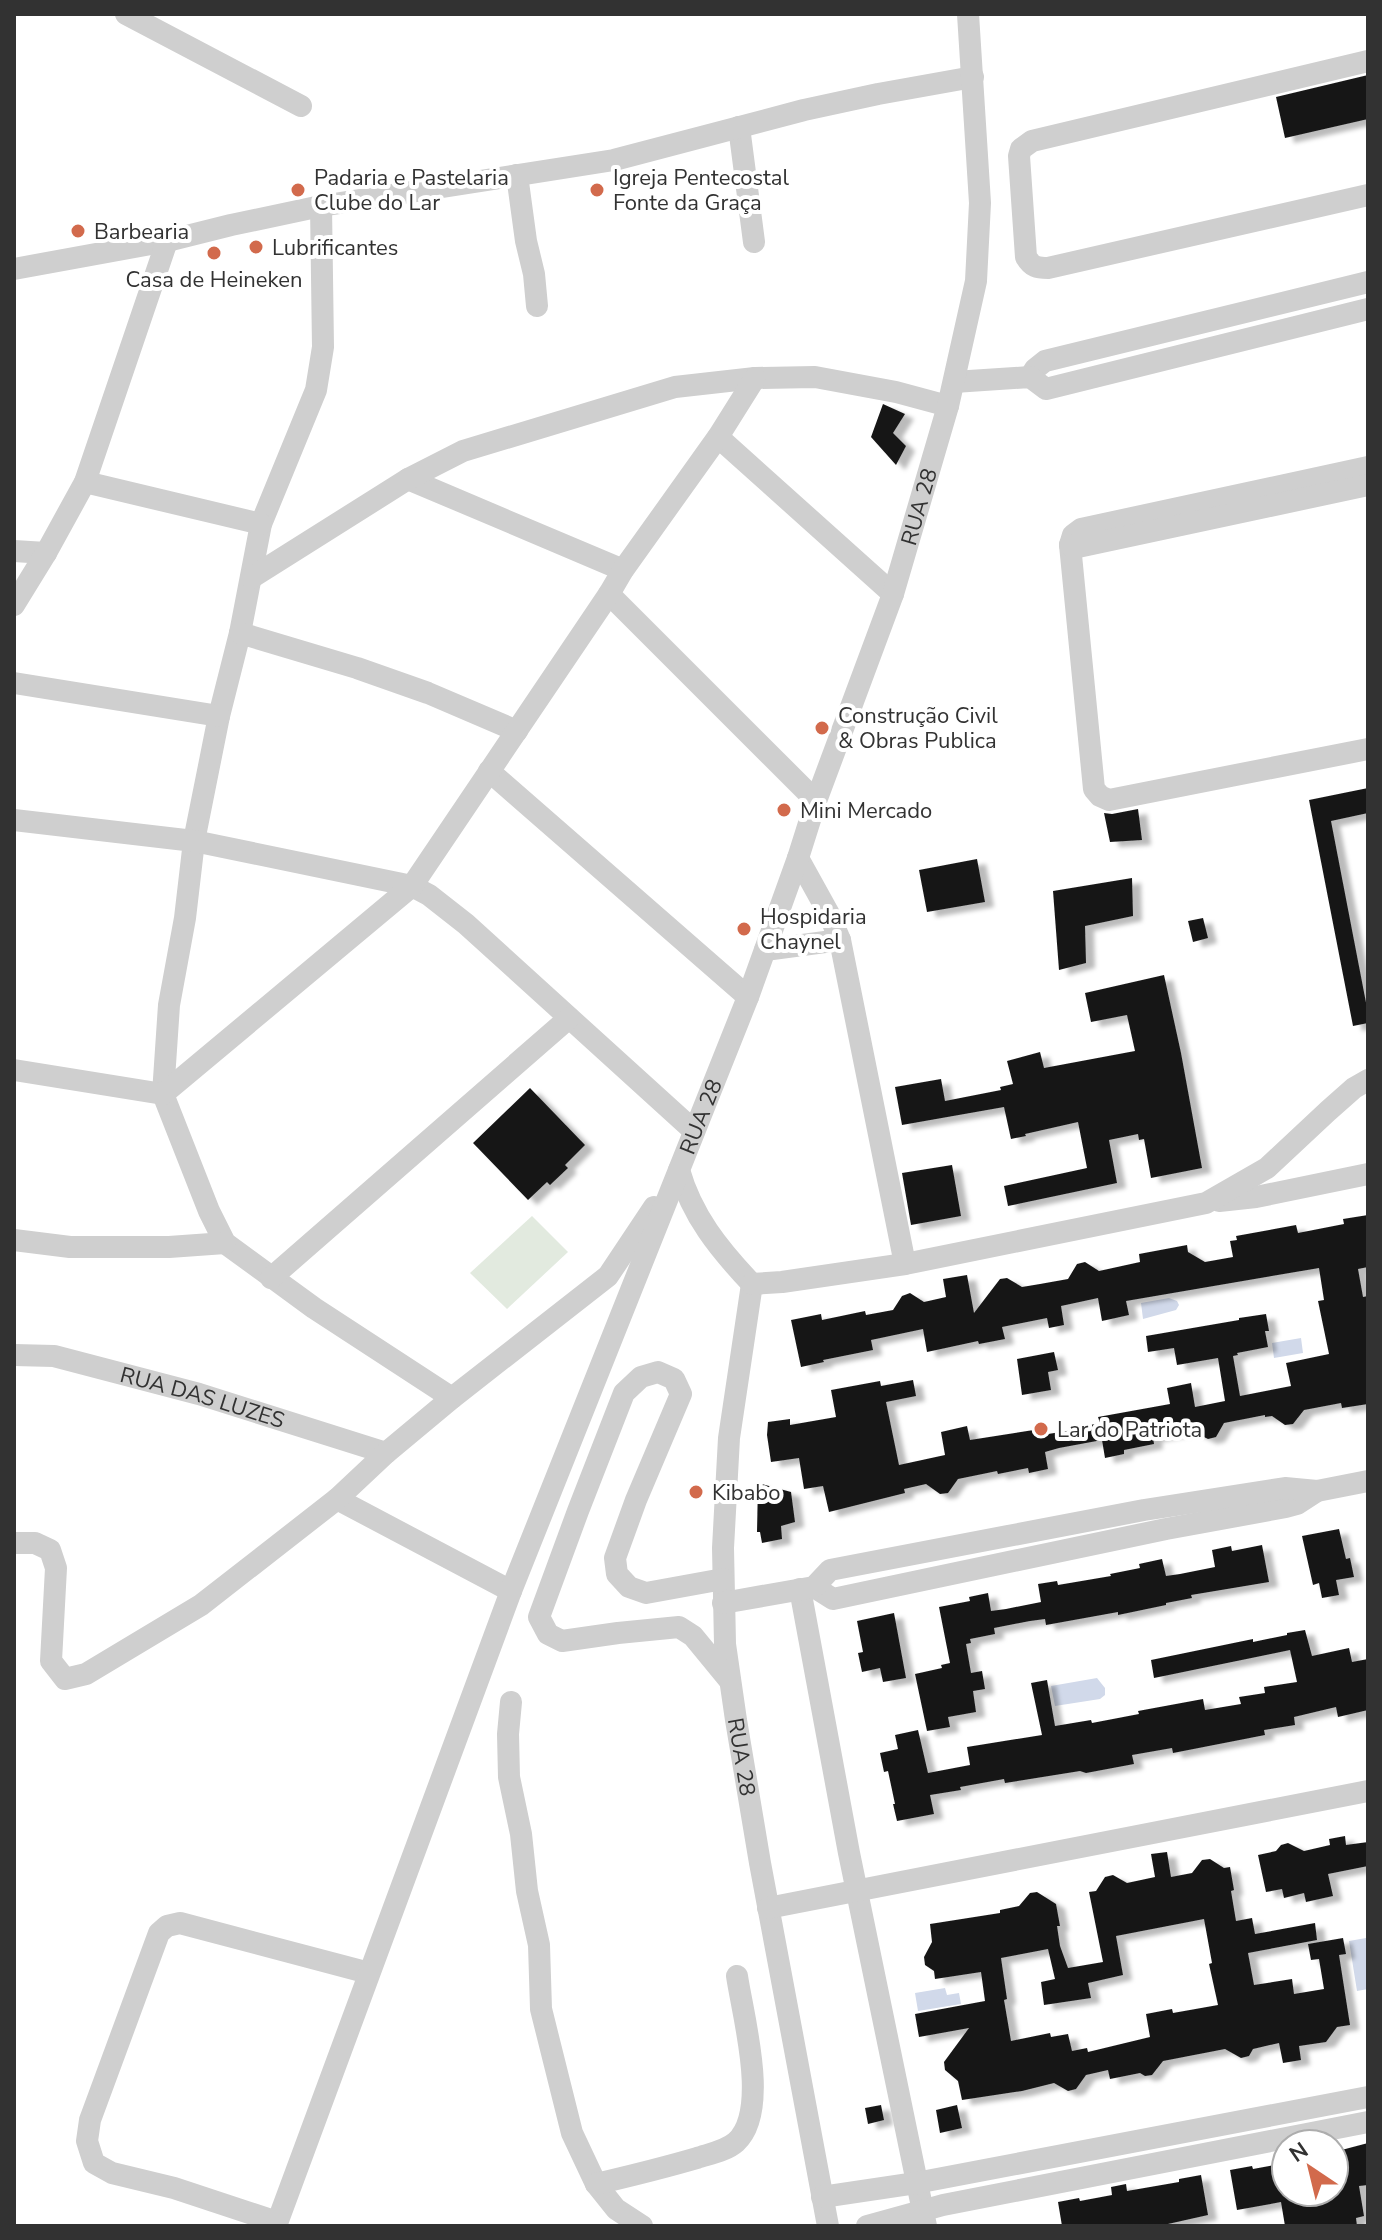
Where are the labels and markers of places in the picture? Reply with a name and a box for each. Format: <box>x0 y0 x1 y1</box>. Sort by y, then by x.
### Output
place label: Padaria e Pastelaria Clube do Lar <box>314 163 509 218</box>
place label: Igreja Pentecostal Fonte da Graça <box>613 163 789 218</box>
marker: Padaria e Pastelaria Clube do Lar <box>289 181 307 199</box>
marker: Igreja Pentecostal Fonte da Graça <box>588 181 606 199</box>
place label: Barbearia <box>94 217 189 247</box>
marker: Barbearia <box>69 222 87 240</box>
place label: Lubrificantes <box>272 233 398 263</box>
marker: Lubrificantes <box>247 238 265 256</box>
marker: Casa de Heineken <box>205 244 223 262</box>
place label: Casa de Heineken <box>126 265 302 295</box>
place label: Construção Civil & Obras Publica <box>838 701 998 756</box>
marker: Construção Civil & Obras Publica <box>813 719 831 737</box>
place label: Mini Mercado <box>800 796 932 826</box>
marker: Mini Mercado <box>775 801 793 819</box>
place label: Hospidaria Chaynel <box>760 902 867 957</box>
marker: Hospidaria Chaynel <box>735 920 753 938</box>
place label: Lar do Patriota <box>1057 1415 1202 1445</box>
marker: Lar do Patriota <box>1032 1420 1050 1438</box>
place label: Kibabo <box>712 1478 780 1508</box>
marker: Kibabo <box>687 1483 705 1501</box>

